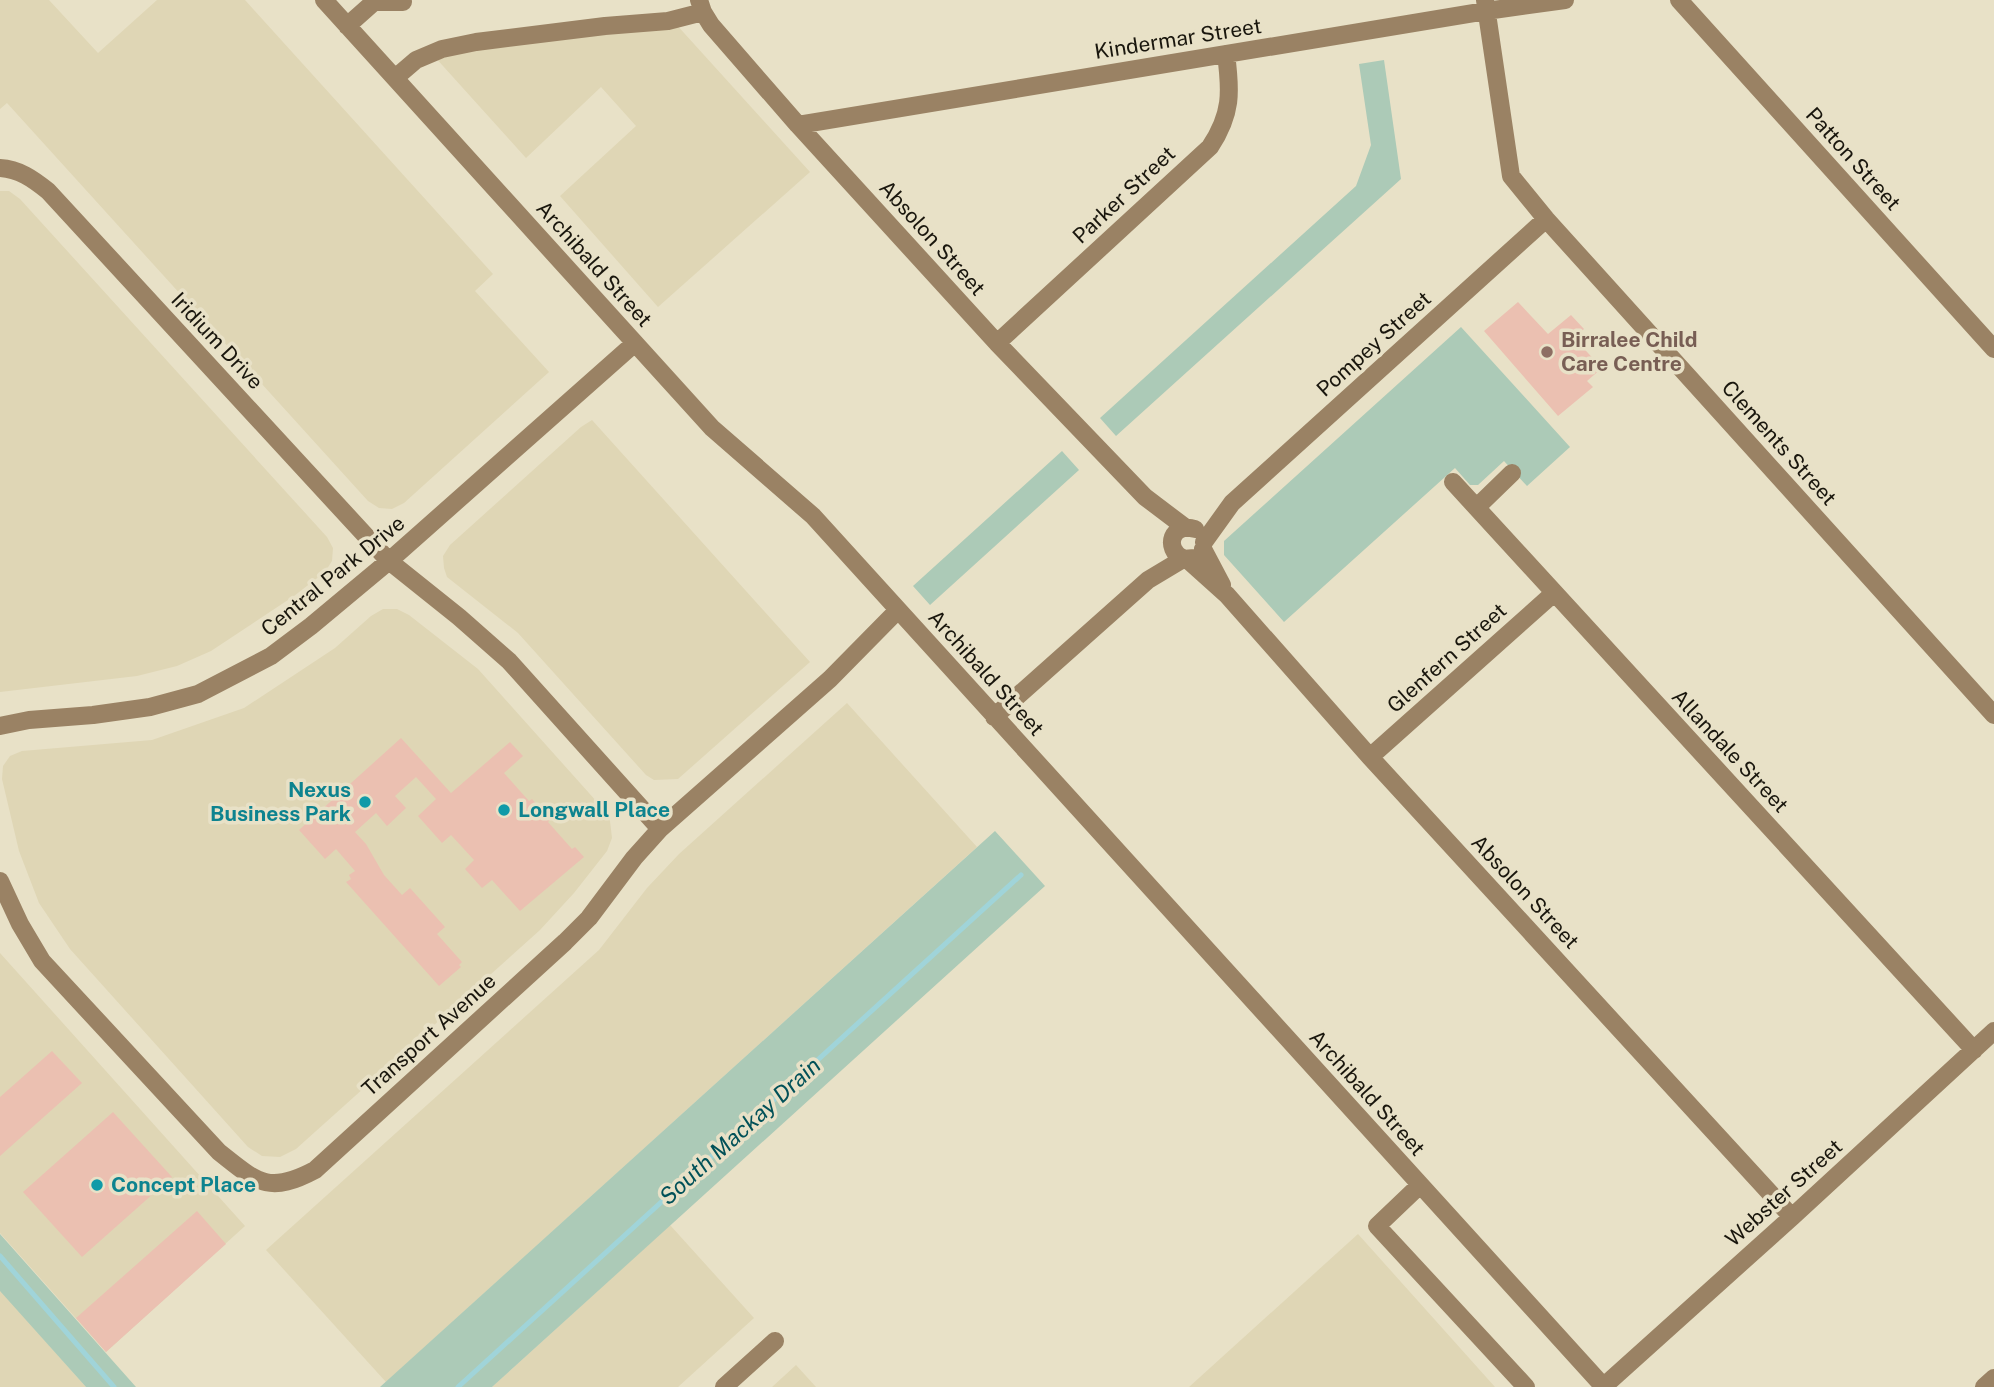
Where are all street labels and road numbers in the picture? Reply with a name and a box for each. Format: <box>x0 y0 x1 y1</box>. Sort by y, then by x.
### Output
street label: Kindermar Street <box>1093 13 1263 64</box>
street label: Patton Street <box>1801 102 1906 215</box>
street label: Parker Street <box>1067 141 1180 248</box>
street label: Absolon Street <box>874 175 991 300</box>
street label: Archibald Street <box>531 196 657 332</box>
street label: Pompey Street <box>1311 286 1436 401</box>
street label: Iridium Drive <box>166 287 268 394</box>
street label: Clements Street <box>1717 375 1842 510</box>
street label: Central Park Drive <box>256 510 409 641</box>
street label: Glenfern Street <box>1382 598 1511 718</box>
street label: Archibald Street <box>923 605 1049 741</box>
street label: Allandale Street <box>1667 684 1794 817</box>
street label: Absolon Street <box>1466 830 1584 954</box>
street label: Transport Avenue <box>357 968 501 1101</box>
street label: Archibald Street <box>1304 1025 1430 1161</box>
street label: Webster Street <box>1720 1134 1847 1252</box>

